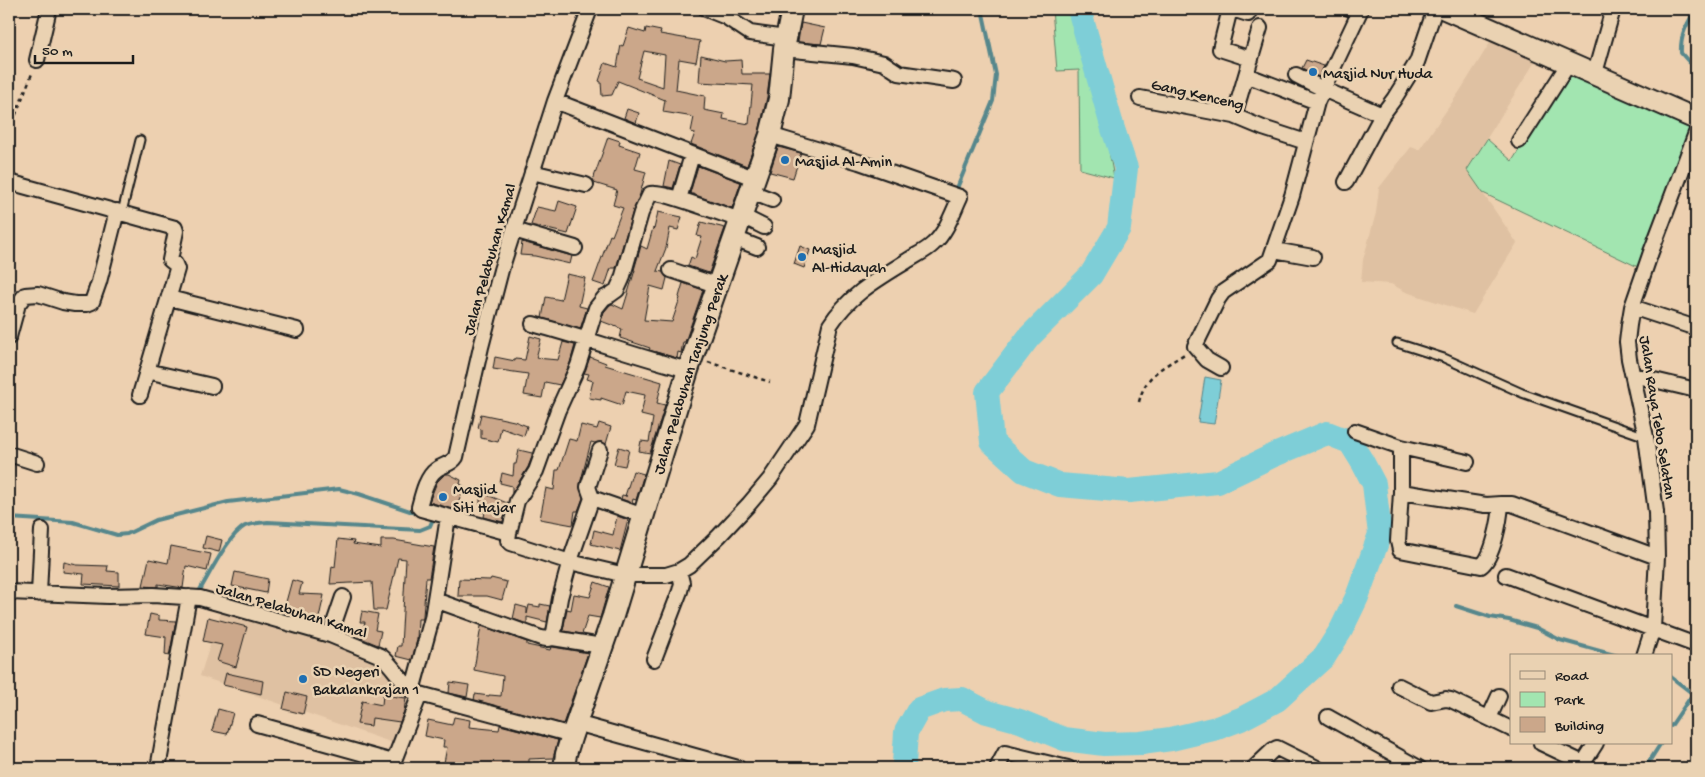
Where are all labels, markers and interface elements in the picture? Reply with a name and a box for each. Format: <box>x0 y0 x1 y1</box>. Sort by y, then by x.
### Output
scale bar <box>35 32 132 64</box>
text: 50 m <box>42 43 73 61</box>
marker: Masjid Nur Huda <box>1307 66 1319 78</box>
place label: Masjid Nur Huda <box>1323 66 1434 85</box>
street label: Gang Kenceng <box>1149 77 1245 116</box>
marker: Masjid Al-Amin <box>779 154 791 166</box>
place label: Masjid Al-Amin <box>795 154 892 173</box>
street label: Jalan Pelabuhan Kamal <box>461 182 522 338</box>
place label: Masjid Al-Hidayah <box>812 242 887 279</box>
marker: Masjid Al-Hidayah <box>796 251 808 263</box>
street label: Jalan Pelabuhan Tanjung Perak <box>651 270 734 477</box>
street label: Jalan Raya Tebo Selatan <box>1633 335 1678 501</box>
place label: Masjid Siti Hajar <box>453 482 516 519</box>
marker: Masjid Siti Hajar <box>437 491 449 503</box>
street label: Jalan Pelabuhan Kamal <box>213 580 369 644</box>
legend <box>1510 654 1672 744</box>
place label: SD Negeri Bakalankrajan 1 <box>312 664 419 701</box>
text: Road <box>1555 668 1589 686</box>
marker: SD Negeri Bakalankrajan 1 <box>297 673 309 685</box>
text: Park <box>1554 692 1585 710</box>
text: Building <box>1554 718 1604 736</box>

